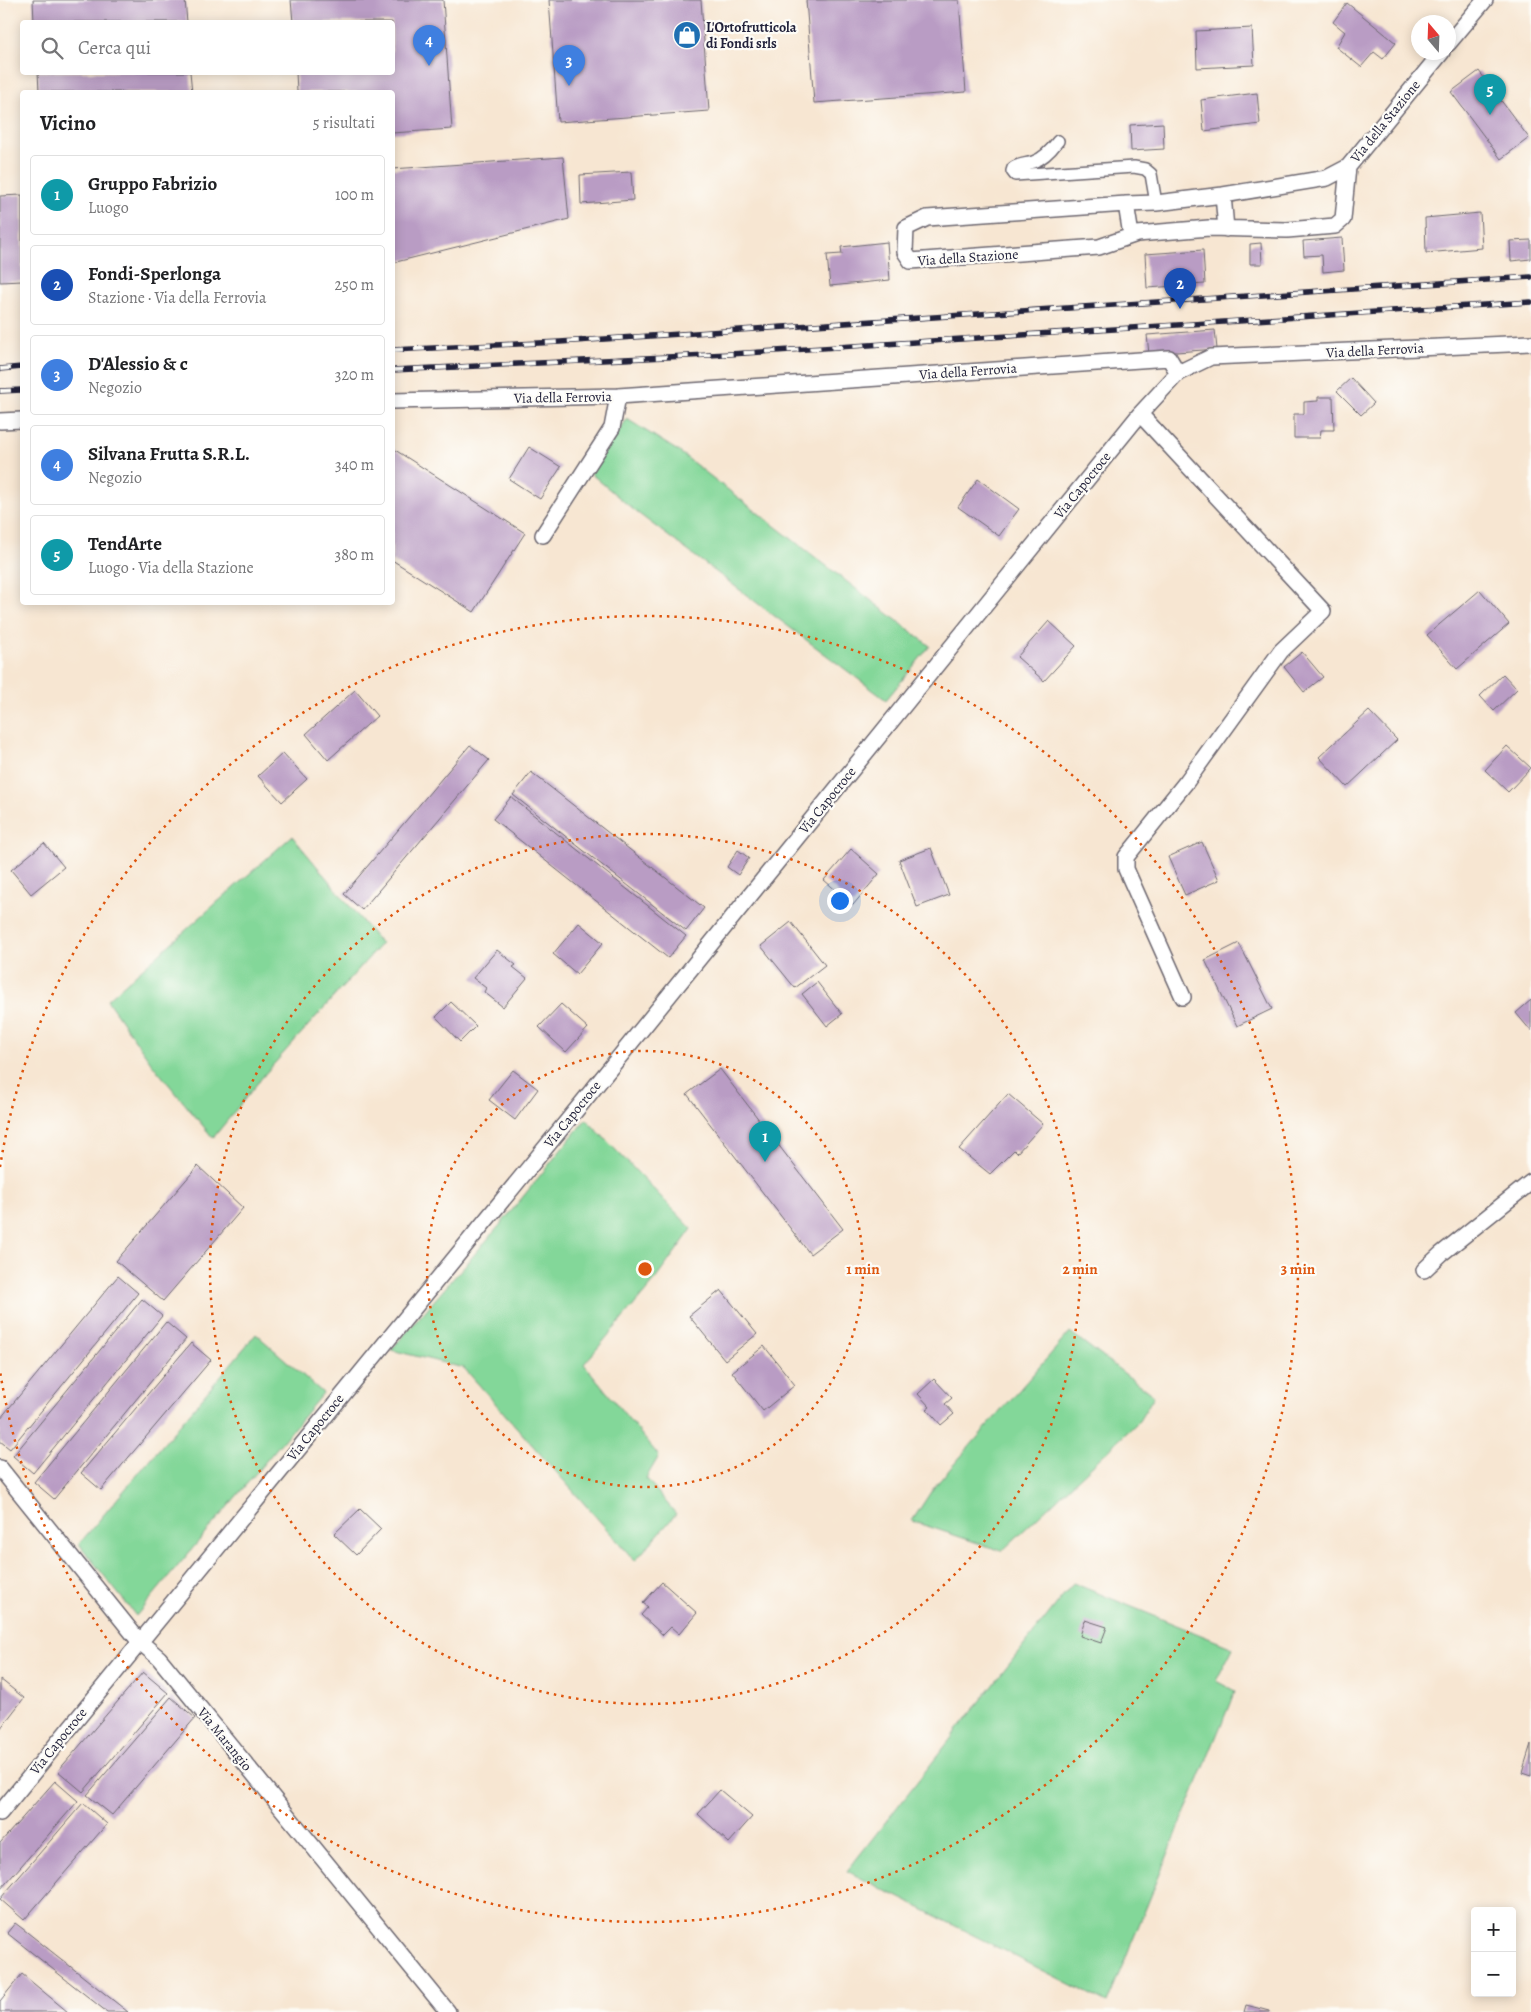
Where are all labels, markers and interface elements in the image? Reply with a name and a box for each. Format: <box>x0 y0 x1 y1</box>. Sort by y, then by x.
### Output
north arrow <box>1411 15 1456 60</box>
place label: L'Ortofrutticola di Fondi srls <box>706 18 797 53</box>
search box <box>20 20 395 75</box>
shop icon: L'Ortofrutticola di Fondi srls <box>672 20 702 50</box>
pin: 4 <box>413 25 445 66</box>
icon: search <box>38 34 66 62</box>
text: Cerca qui <box>78 35 151 61</box>
pin: 3 <box>553 45 585 86</box>
pin: 5 <box>1474 74 1506 115</box>
street label: Via della Stazione <box>1346 76 1425 167</box>
text: Vicino <box>40 109 96 137</box>
text: 5 risultati <box>313 112 375 134</box>
text: Gruppo Fabrizio <box>88 171 217 197</box>
text: 1 <box>54 184 60 206</box>
text: 100 m <box>335 184 374 206</box>
text: Luogo <box>88 197 129 219</box>
street label: Via della Stazione <box>916 244 1019 271</box>
text: Fondi-Sperlonga <box>88 261 221 287</box>
pin: 2 <box>1164 268 1196 309</box>
text: 2 <box>53 274 61 296</box>
text: 250 m <box>335 274 374 296</box>
text: Stazione · Via della Ferrovia <box>88 287 266 309</box>
street label: Via della Ferrovia <box>1325 338 1425 363</box>
text: D'Alessio & c <box>88 351 188 377</box>
street label: Via della Ferrovia <box>917 359 1018 384</box>
text: 3 <box>54 364 60 386</box>
text: 320 m <box>335 364 374 386</box>
text: Negozio <box>88 377 142 399</box>
street label: Via della Ferrovia <box>513 387 613 408</box>
text: Silvana Frutta S.R.L. <box>88 441 250 467</box>
street label: Via Capocroce <box>1049 448 1115 524</box>
text: 4 <box>53 454 61 476</box>
text: 340 m <box>335 454 374 476</box>
text: Negozio <box>88 467 142 489</box>
text: TendArte <box>88 531 162 557</box>
text: 5 <box>54 544 60 566</box>
text: 380 m <box>335 544 374 566</box>
text: Luogo · Via della Stazione <box>88 557 254 579</box>
street label: Via Capocroce <box>794 763 860 839</box>
your location <box>827 888 853 914</box>
street label: Via Capocroce <box>539 1077 605 1153</box>
pin: 1 <box>749 1121 781 1162</box>
text: 1 min <box>846 1259 880 1279</box>
text: 2 min <box>1062 1259 1098 1279</box>
text: 3 min <box>1281 1259 1316 1279</box>
centre of rings <box>636 1260 654 1278</box>
street label: Via Capocroce <box>282 1390 348 1466</box>
street label: Via Marangio <box>192 1703 256 1775</box>
street label: Via Capocroce <box>25 1704 91 1780</box>
map controls <box>1471 1907 1516 1997</box>
button: + <box>1471 1907 1516 1952</box>
button: − <box>1471 1952 1516 1997</box>

